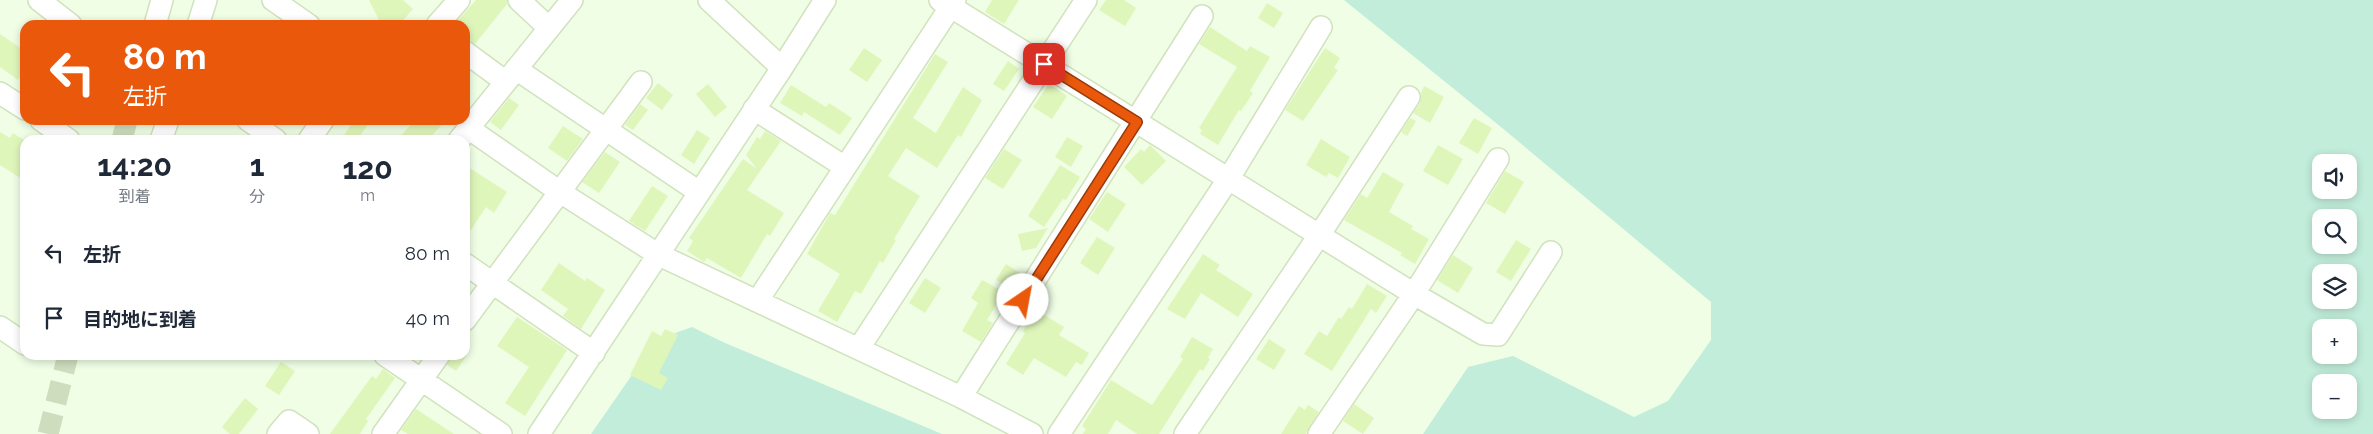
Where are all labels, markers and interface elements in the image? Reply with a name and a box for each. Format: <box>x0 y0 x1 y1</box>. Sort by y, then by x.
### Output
text: 80 m <box>123 36 207 77</box>
icon: left <box>40 40 105 105</box>
pin <box>1023 43 1065 85</box>
icon: arrive <box>1030 50 1058 78</box>
text: 左折 <box>123 83 167 109</box>
text: 14:20 <box>97 148 172 183</box>
text: 1 <box>250 148 265 183</box>
text: 120 <box>343 151 393 186</box>
map controls <box>2312 154 2357 419</box>
button: sound <box>2312 154 2357 199</box>
text: m <box>360 186 375 205</box>
text: 到着 <box>119 187 151 206</box>
text: 分 <box>249 187 265 206</box>
button: search <box>2312 209 2357 254</box>
icon: left <box>40 239 68 267</box>
text: 80 m <box>405 242 450 264</box>
text: 左折 <box>83 243 121 265</box>
button: layers <box>2312 264 2357 309</box>
position arrow <box>996 273 1048 325</box>
icon: arrive <box>40 304 68 332</box>
text: 40 m <box>406 307 450 329</box>
text: 目的地に到着 <box>83 308 197 330</box>
button: + <box>2312 319 2357 364</box>
button: − <box>2312 374 2357 419</box>

